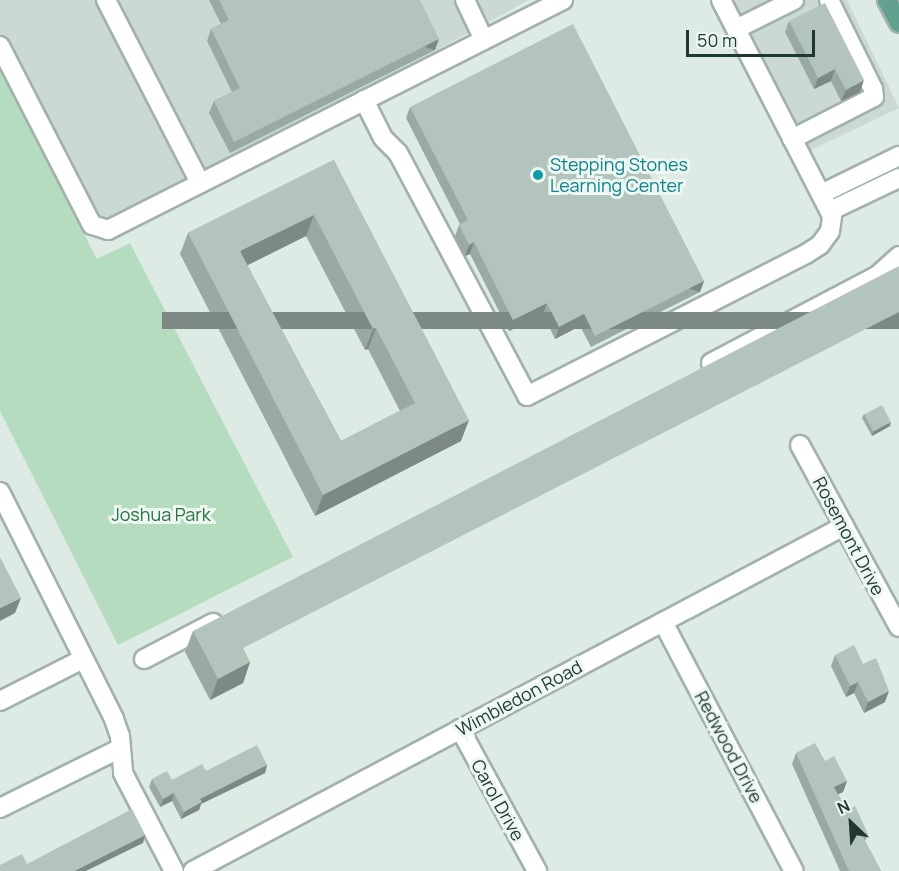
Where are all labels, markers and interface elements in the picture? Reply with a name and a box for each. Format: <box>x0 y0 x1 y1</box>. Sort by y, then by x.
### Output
scale bar <box>689 18 818 56</box>
text: 50 m <box>697 28 737 52</box>
place label: Stepping Stones Learning Center <box>550 154 688 196</box>
marker: Stepping Stones Learning Center <box>531 168 545 182</box>
street label: Rosemont Drive <box>809 473 889 599</box>
park label: Joshua Park <box>111 503 211 525</box>
street label: Wimbledon Road <box>452 656 586 740</box>
street label: Redwood Drive <box>690 687 768 807</box>
street label: Carol Drive <box>467 756 529 844</box>
north arrow <box>821 793 881 853</box>
text: N <box>834 794 853 819</box>

